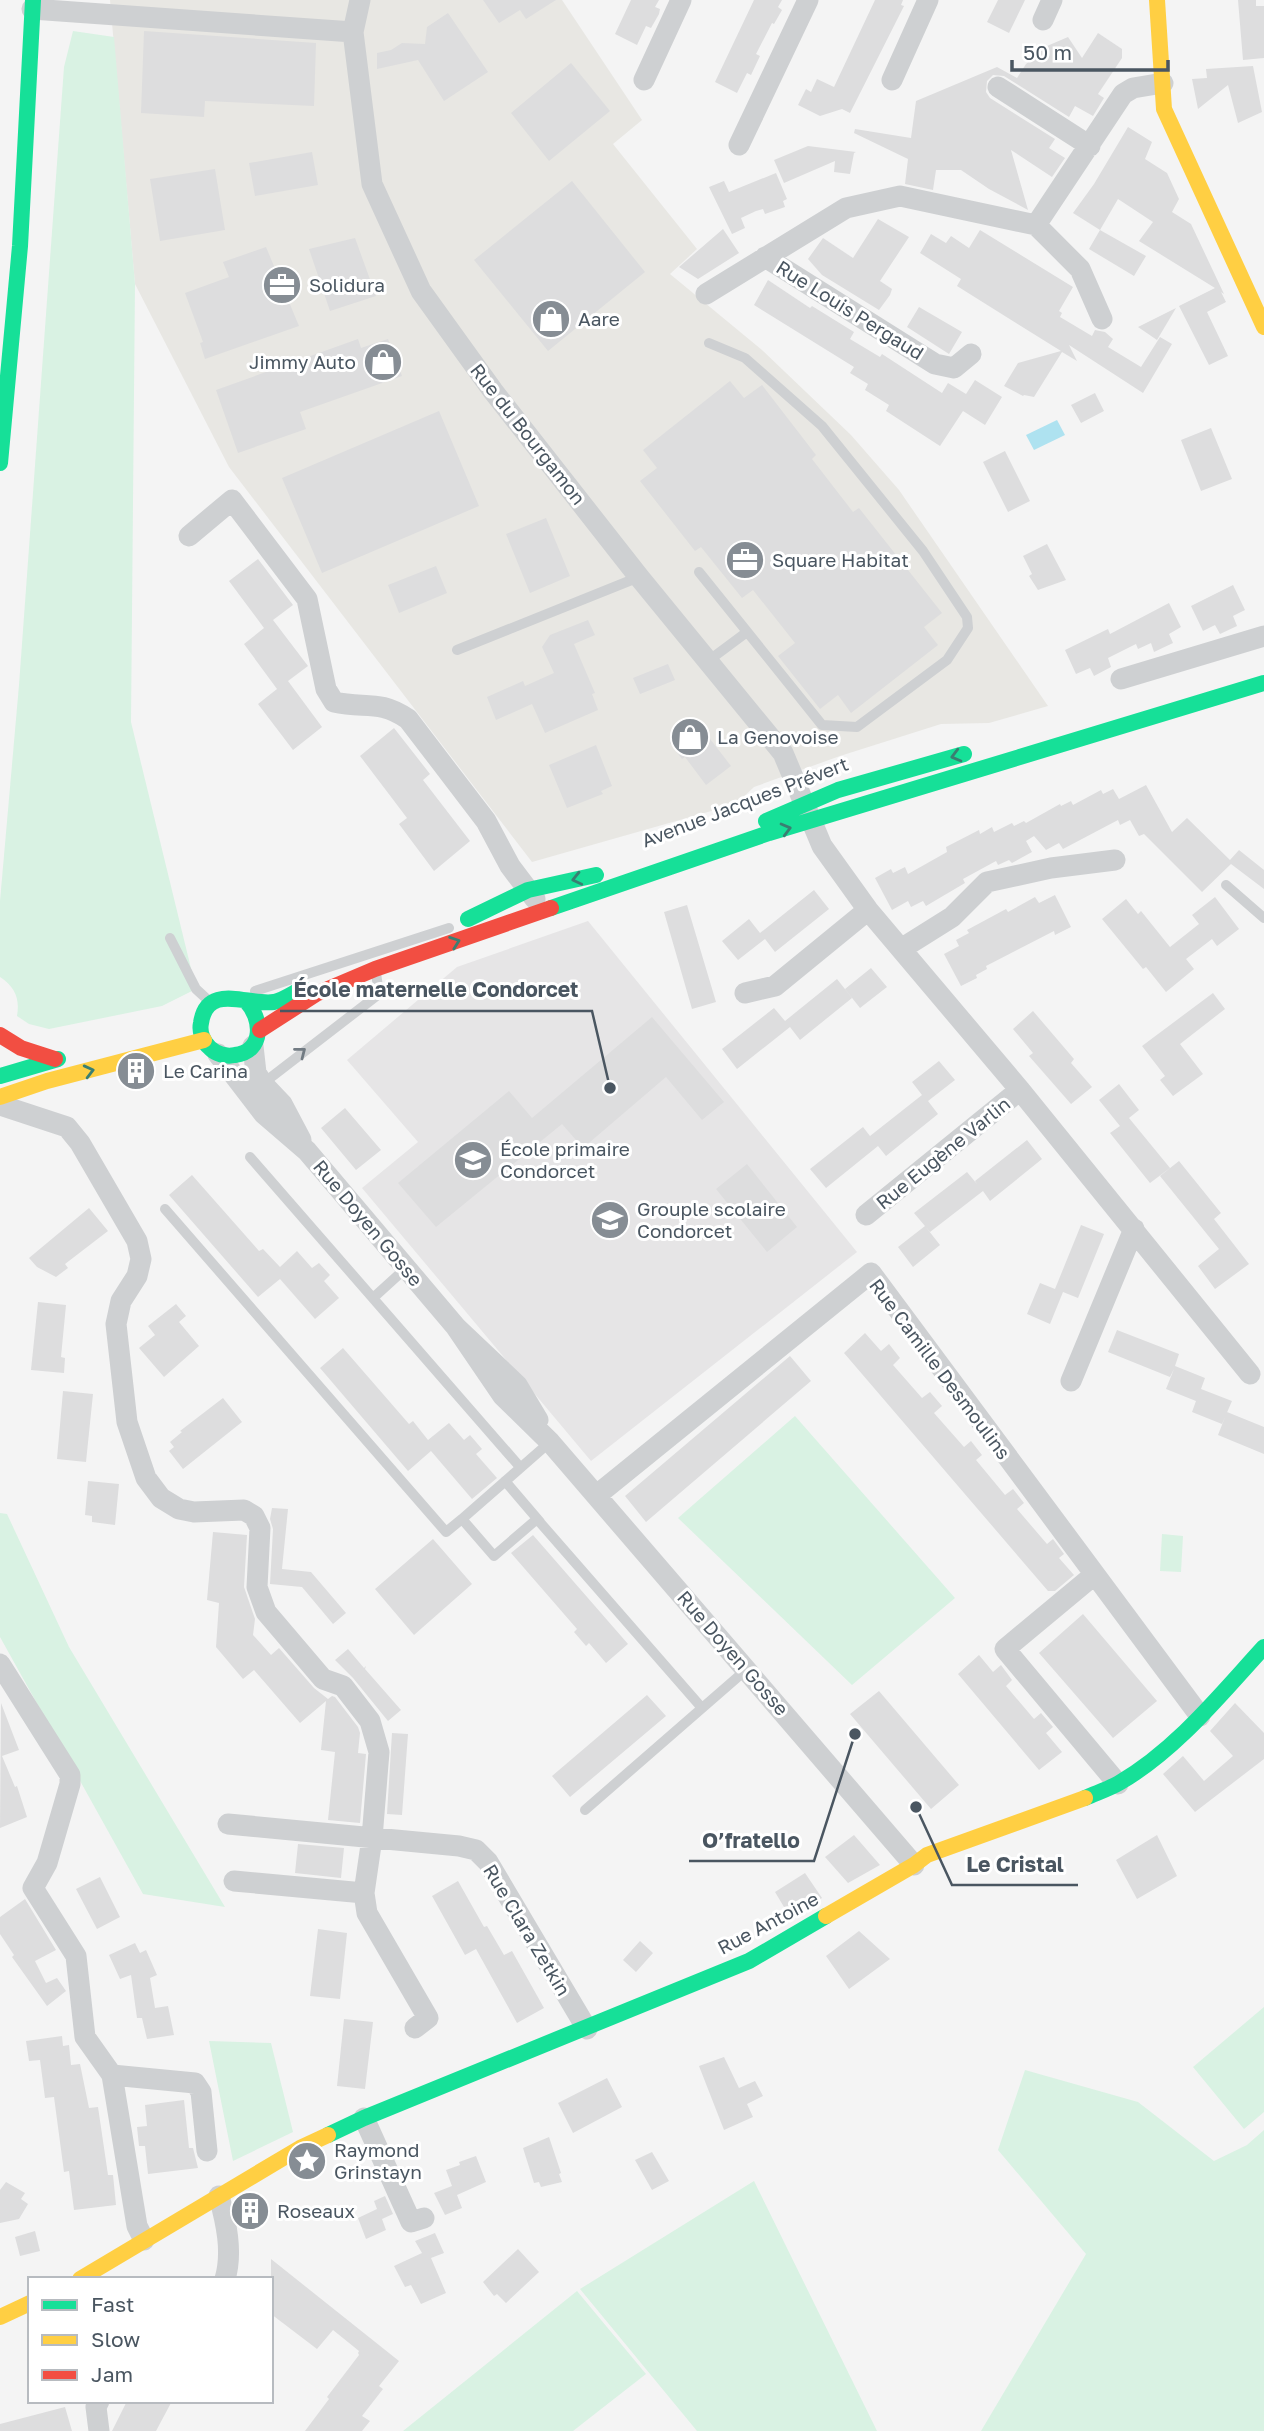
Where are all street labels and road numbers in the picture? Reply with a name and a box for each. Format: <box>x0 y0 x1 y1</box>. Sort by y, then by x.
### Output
street label: Rue Louis Pergaud <box>772 255 928 364</box>
street label: Rue du Bourgamon <box>466 358 591 509</box>
street label: Avenue Jacques Prévert <box>638 751 851 852</box>
street label: Rue Eugène Varlin <box>871 1092 1014 1214</box>
street label: Rue Doyen Gosse <box>309 1155 428 1291</box>
street label: Rue Camille Desmoulins <box>865 1274 1016 1464</box>
street label: Rue Doyen Gosse <box>673 1586 794 1720</box>
street label: Rue Clara Zetkin <box>479 1860 576 2000</box>
street label: Rue Antoine <box>713 1886 822 1959</box>

